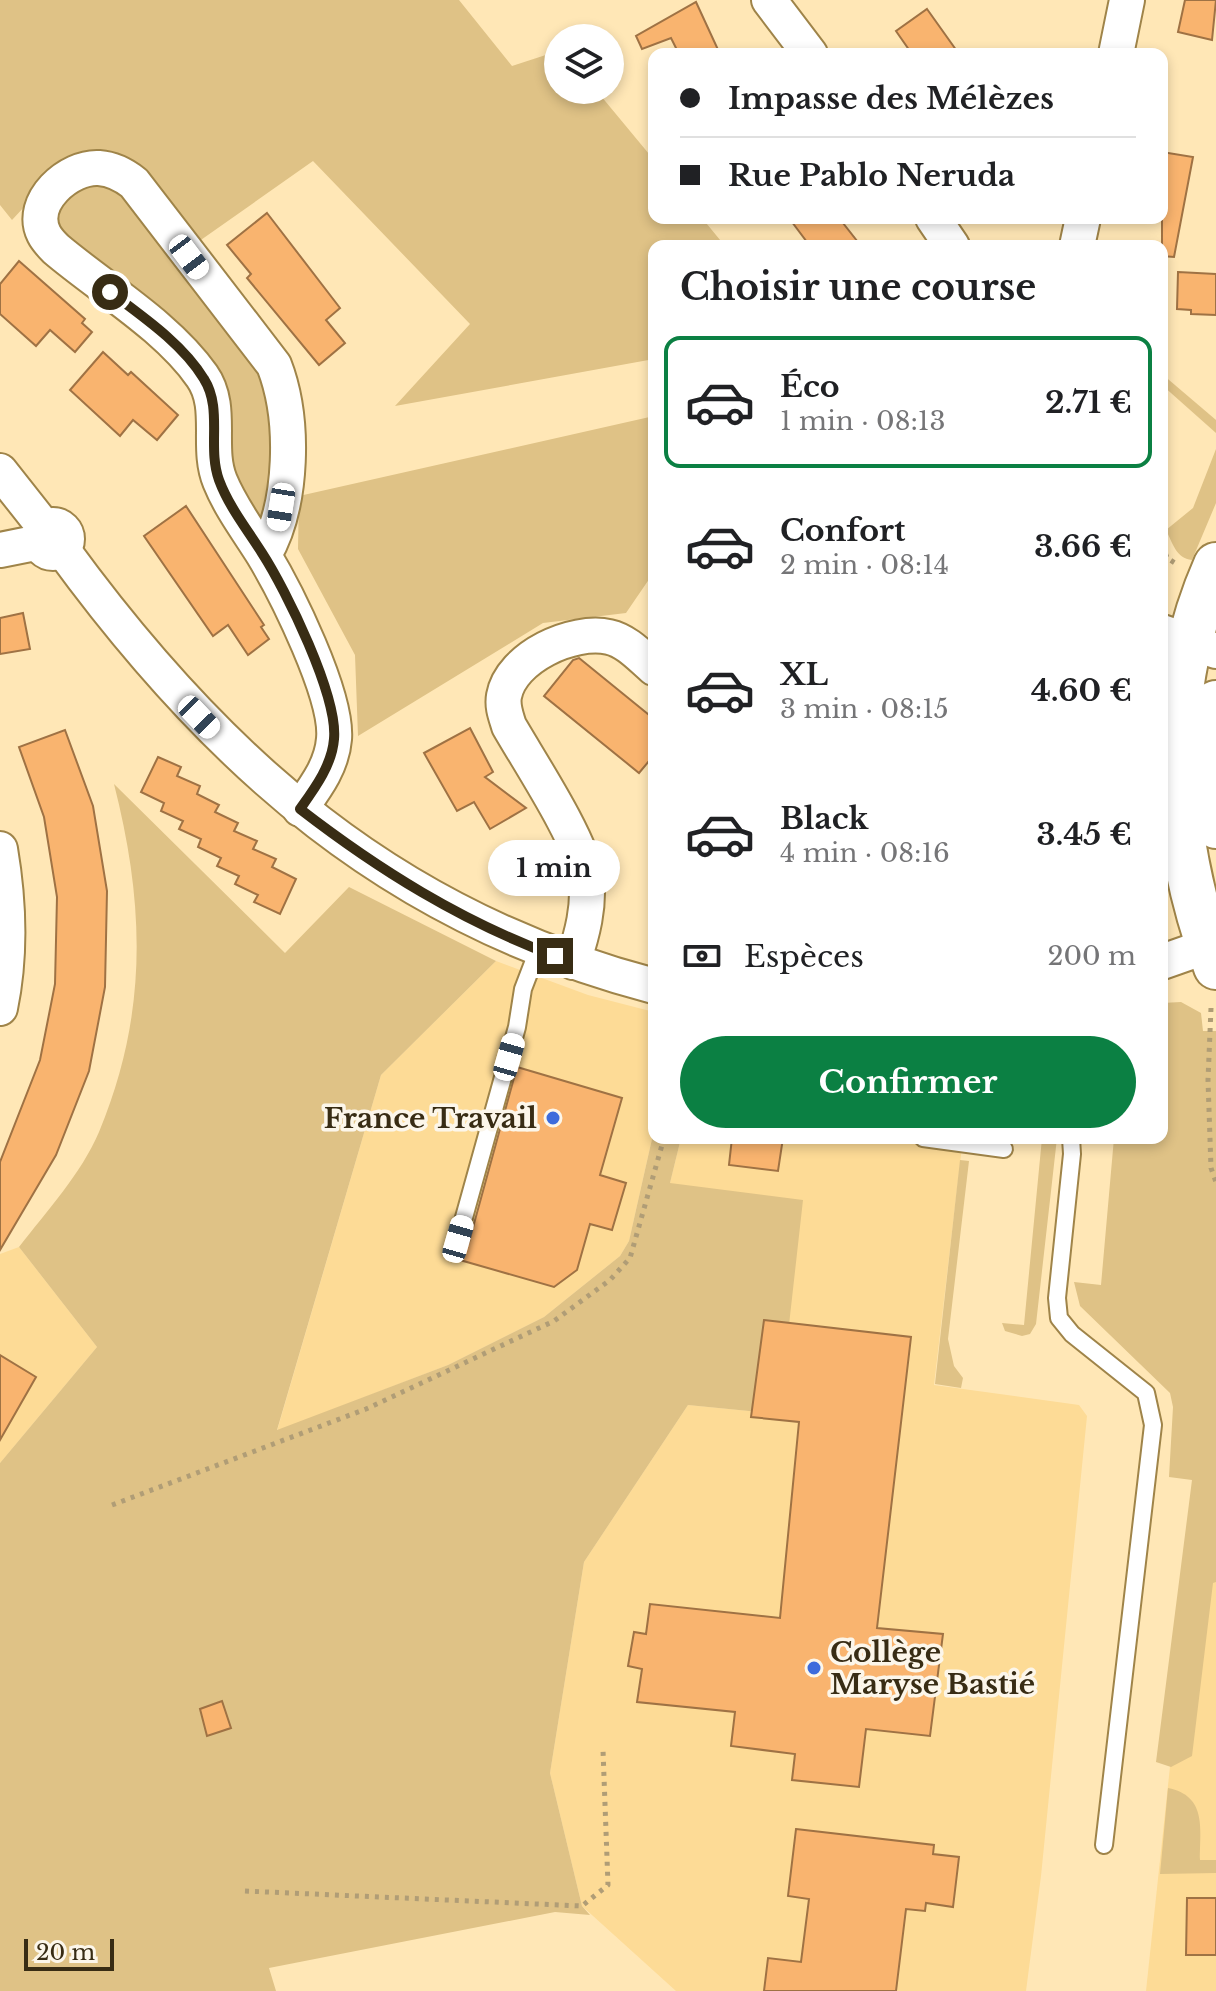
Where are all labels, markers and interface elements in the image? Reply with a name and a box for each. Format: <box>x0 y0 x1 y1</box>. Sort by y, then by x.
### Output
map controls <box>544 24 624 104</box>
button: layers <box>544 24 624 104</box>
text: Impasse des Mélèzes <box>728 80 1054 117</box>
text: Rue Pablo Neruda <box>728 157 1015 194</box>
car <box>165 231 213 283</box>
text: Choisir une course <box>680 265 1036 310</box>
route start <box>92 274 128 310</box>
icon: car <box>684 366 756 438</box>
text: Éco <box>780 368 840 405</box>
text: 2.71 € <box>1045 384 1132 421</box>
text: 1 min · 08:13 <box>780 405 945 437</box>
car <box>265 481 297 533</box>
icon: car <box>684 510 756 582</box>
text: Confort <box>780 512 905 549</box>
text: 3.66 € <box>1034 528 1132 565</box>
text: 2 min · 08:14 <box>780 549 949 581</box>
icon: car <box>684 654 756 726</box>
text: XL <box>780 656 828 693</box>
text: 4.60 € <box>1031 672 1132 709</box>
car <box>174 691 224 743</box>
text: 3 min · 08:15 <box>780 693 949 725</box>
icon: car <box>684 798 756 870</box>
text: Black <box>780 800 868 837</box>
text: 3.45 € <box>1036 816 1132 853</box>
text: 4 min · 08:16 <box>780 837 950 869</box>
callout: 1 min <box>489 840 621 896</box>
text: 1 min <box>516 852 592 884</box>
icon: cash <box>680 934 724 978</box>
route end <box>537 938 573 974</box>
text: Espèces <box>744 938 864 975</box>
text: 200 m <box>1047 940 1136 972</box>
car <box>491 1031 527 1083</box>
button: Confirmer <box>680 1036 1136 1128</box>
place label: France Travail <box>324 1101 537 1136</box>
marker: France Travail <box>544 1109 562 1127</box>
car <box>440 1213 476 1265</box>
place label: Collège Maryse Bastié <box>830 1635 1035 1702</box>
marker: Collège Maryse Bastié <box>805 1659 823 1677</box>
scale bar <box>24 1935 114 1971</box>
text: 20 m <box>36 1939 95 1966</box>

